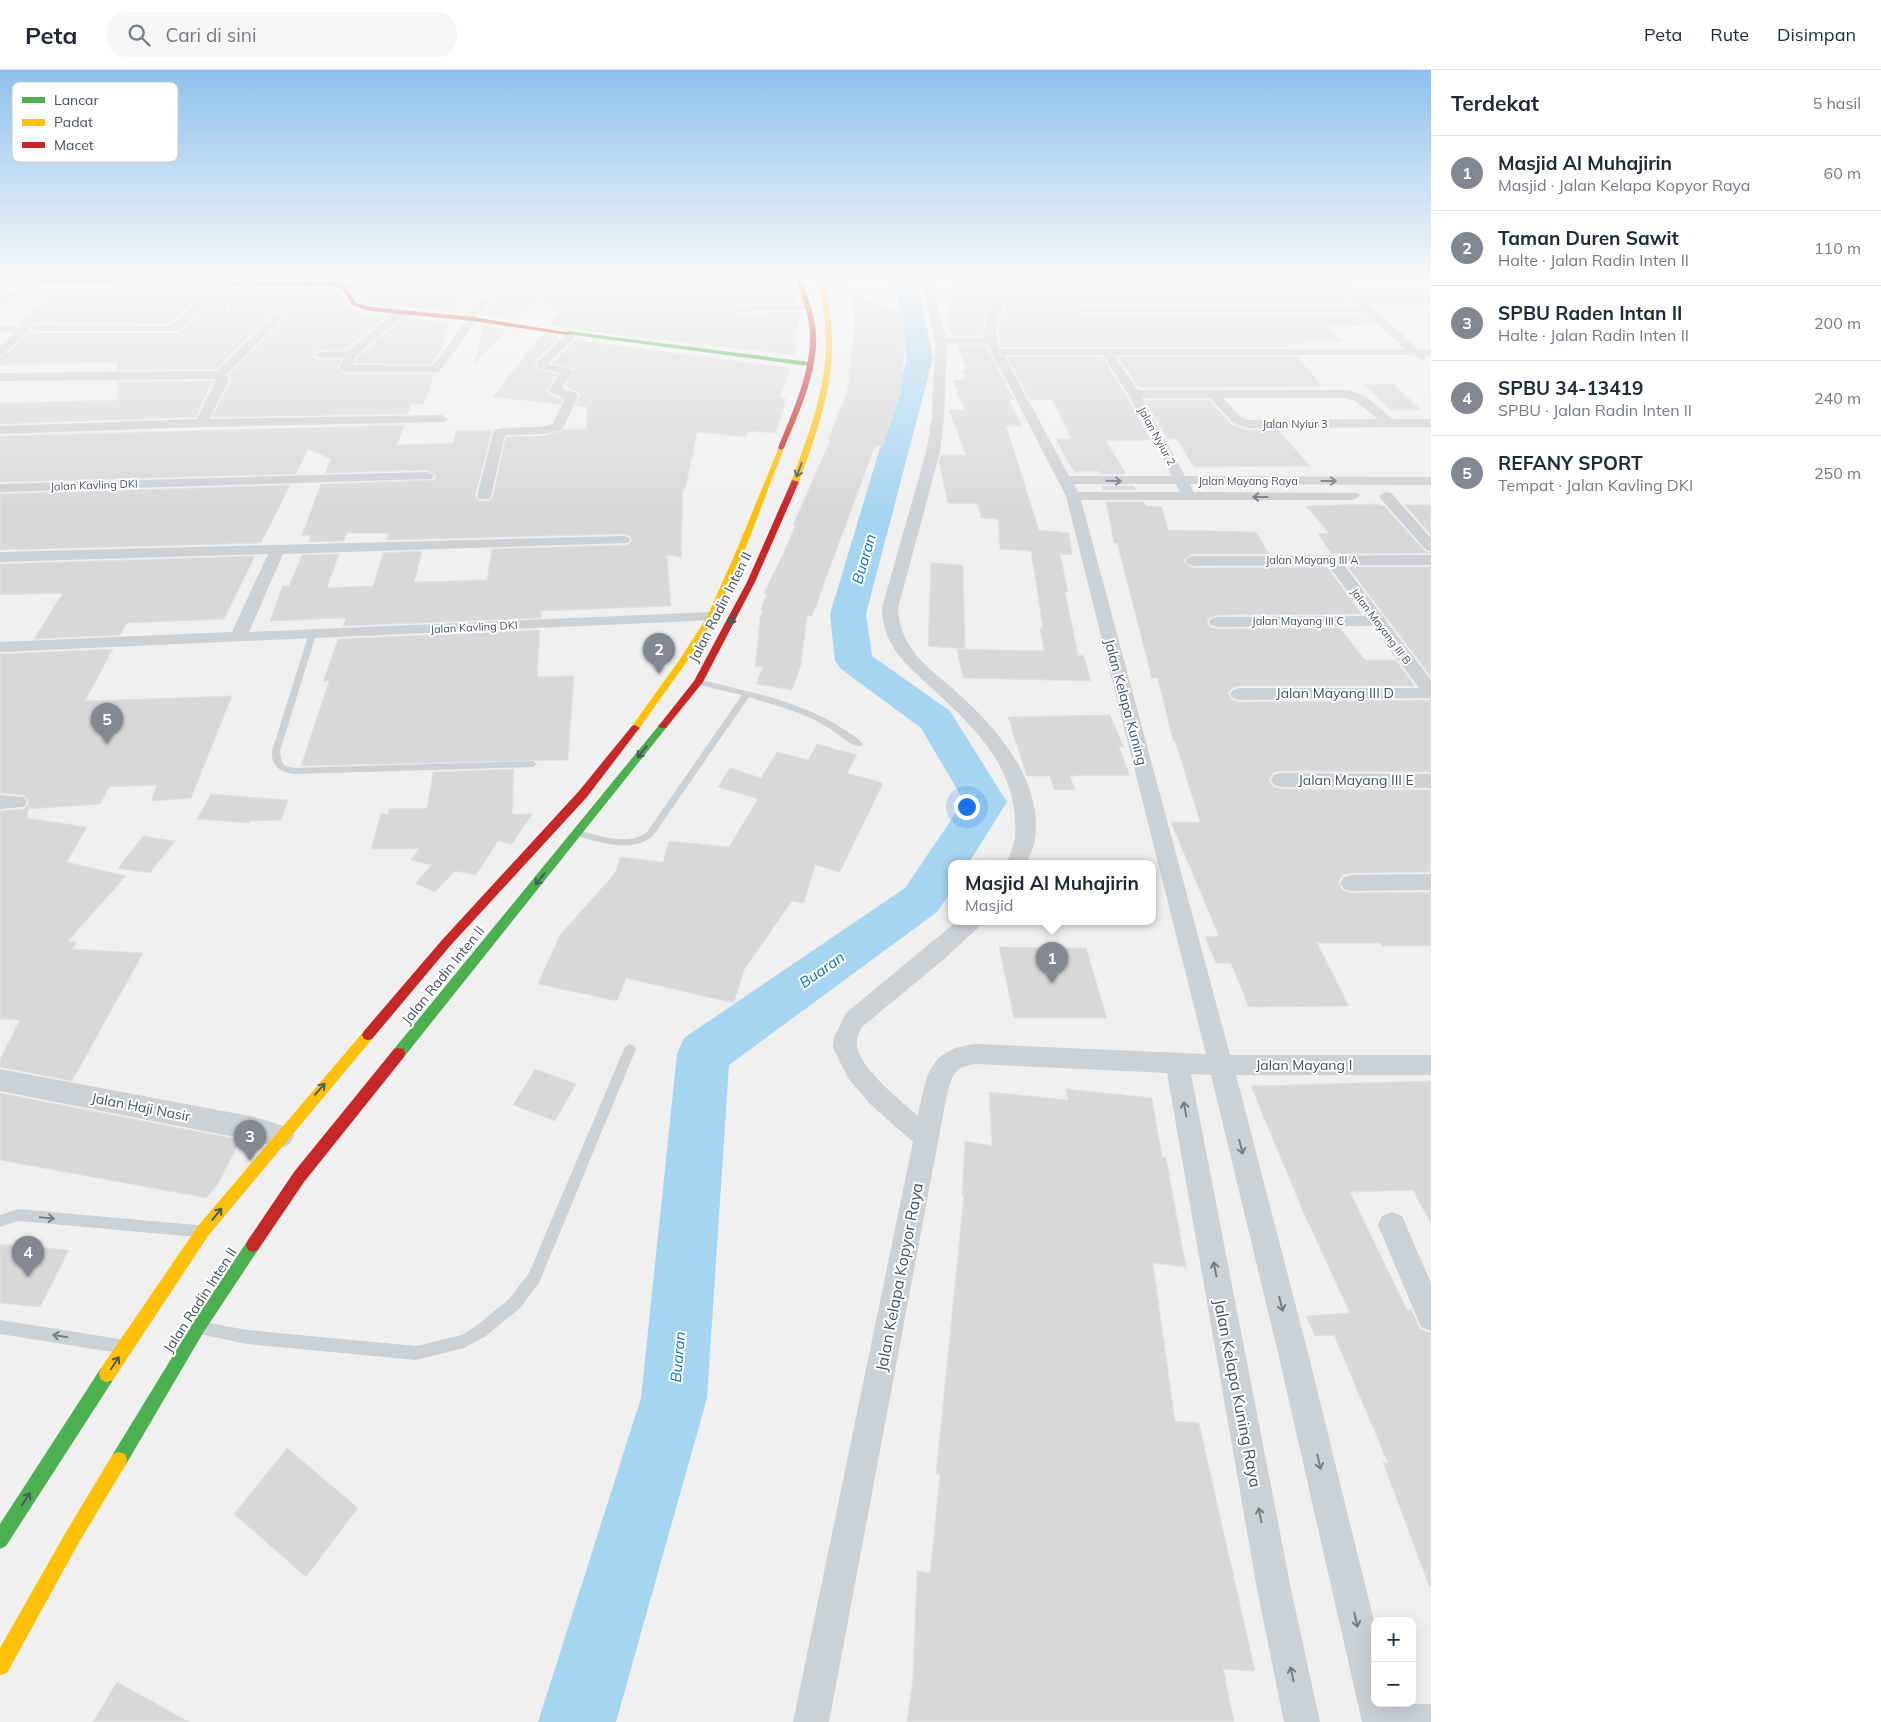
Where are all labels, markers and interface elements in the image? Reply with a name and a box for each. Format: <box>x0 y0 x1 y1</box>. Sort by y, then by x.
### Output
search box <box>107 12 457 57</box>
text: Peta <box>25 20 77 50</box>
icon: search <box>125 21 153 49</box>
text: Cari di sini <box>165 23 256 47</box>
text: Peta <box>1644 23 1682 46</box>
text: Rute <box>1710 23 1749 46</box>
text: Disimpan <box>1777 23 1856 46</box>
legend <box>12 82 178 162</box>
text: Terdekat <box>1451 90 1539 116</box>
text: Lancar <box>54 91 100 109</box>
text: 5 hasil <box>1813 93 1861 113</box>
text: Padat <box>54 113 93 131</box>
text: Macet <box>54 136 94 154</box>
text: Masjid Al Muhajirin <box>1498 151 1672 175</box>
text: 1 <box>1462 163 1472 183</box>
text: 60 m <box>1824 163 1861 183</box>
text: Masjid · Jalan Kelapa Kopyor Raya <box>1498 175 1750 195</box>
text: Taman Duren Sawit <box>1498 226 1679 250</box>
text: 2 <box>1462 238 1472 258</box>
text: 110 m <box>1814 238 1861 258</box>
text: Halte · Jalan Radin Inten II <box>1498 250 1689 270</box>
text: SPBU Raden Intan II <box>1498 301 1682 325</box>
text: 3 <box>1462 313 1472 333</box>
text: 200 m <box>1814 313 1861 333</box>
text: Halte · Jalan Radin Inten II <box>1498 325 1689 345</box>
text: SPBU 34-13419 <box>1498 376 1643 400</box>
text: 4 <box>1462 388 1472 408</box>
text: 240 m <box>1814 388 1861 408</box>
text: SPBU · Jalan Radin Inten II <box>1498 400 1692 420</box>
street label: Jalan Nyiur 2 <box>1135 404 1179 468</box>
street label: Jalan Nyiur 3 <box>1262 417 1328 431</box>
text: REFANY SPORT <box>1498 451 1643 475</box>
one-way arrow <box>794 462 803 478</box>
text: 5 <box>1462 463 1472 483</box>
text: 250 m <box>1814 463 1861 483</box>
street label: Jalan Mayang Raya <box>1198 474 1298 488</box>
text: Tempat · Jalan Kavling DKI <box>1498 475 1693 495</box>
street label: Jalan Kavling DKI <box>50 476 138 494</box>
one-way arrow <box>1105 476 1121 486</box>
one-way arrow <box>1320 476 1336 486</box>
one-way arrow <box>1252 492 1268 502</box>
water label: Buaran <box>847 532 880 586</box>
street label: Jalan Radin Inten II <box>684 549 756 665</box>
street label: Jalan Mayang III A <box>1266 553 1358 567</box>
street label: Jalan Mayang III B <box>1348 585 1414 667</box>
one-way arrow <box>728 611 738 626</box>
street label: Jalan Mayang III C <box>1252 614 1344 628</box>
street label: Jalan Kavling DKI <box>430 618 518 636</box>
pin: 2 <box>643 633 675 674</box>
street label: Jalan Kelapa Kuning <box>1100 637 1152 767</box>
street label: Jalan Mayang III D <box>1276 684 1394 702</box>
pin: 5 <box>91 703 123 744</box>
one-way arrow <box>636 746 647 759</box>
street label: Jalan Mayang III E <box>1298 771 1414 789</box>
your location <box>954 794 980 820</box>
popup <box>948 860 1156 925</box>
text: Masjid Al Muhajirin <box>965 871 1139 895</box>
one-way arrow <box>535 872 546 885</box>
text: Masjid <box>965 895 1013 915</box>
street label: Jalan Radin Inten II <box>398 922 488 1028</box>
pin: 1 <box>1036 942 1068 983</box>
water label: Buaran <box>795 947 848 992</box>
street label: Jalan Mayang I <box>1256 1056 1352 1074</box>
one-way arrow <box>315 1083 326 1096</box>
street label: Jalan Haji Nasir <box>90 1089 193 1126</box>
one-way arrow <box>1180 1102 1190 1118</box>
pin: 3 <box>234 1120 266 1161</box>
one-way arrow <box>1237 1138 1246 1154</box>
street label: Jalan Kelapa Kopyor Raya <box>871 1181 927 1373</box>
one-way arrow <box>211 1208 222 1221</box>
one-way arrow <box>39 1213 55 1223</box>
pin: 4 <box>12 1236 44 1277</box>
street label: Jalan Radin Inten II <box>159 1244 241 1356</box>
one-way arrow <box>1209 1262 1219 1278</box>
one-way arrow <box>1277 1296 1286 1312</box>
street label: Jalan Kelapa Kuning Raya <box>1210 1297 1266 1489</box>
one-way arrow <box>52 1331 68 1341</box>
water label: Buaran <box>666 1331 689 1383</box>
one-way arrow <box>110 1356 120 1370</box>
one-way arrow <box>1315 1454 1324 1470</box>
one-way arrow <box>21 1492 32 1506</box>
one-way arrow <box>1255 1507 1265 1523</box>
one-way arrow <box>1352 1612 1361 1628</box>
map controls <box>1371 1617 1416 1707</box>
button: + <box>1371 1617 1416 1662</box>
button: − <box>1371 1662 1416 1707</box>
one-way arrow <box>1287 1667 1296 1683</box>

